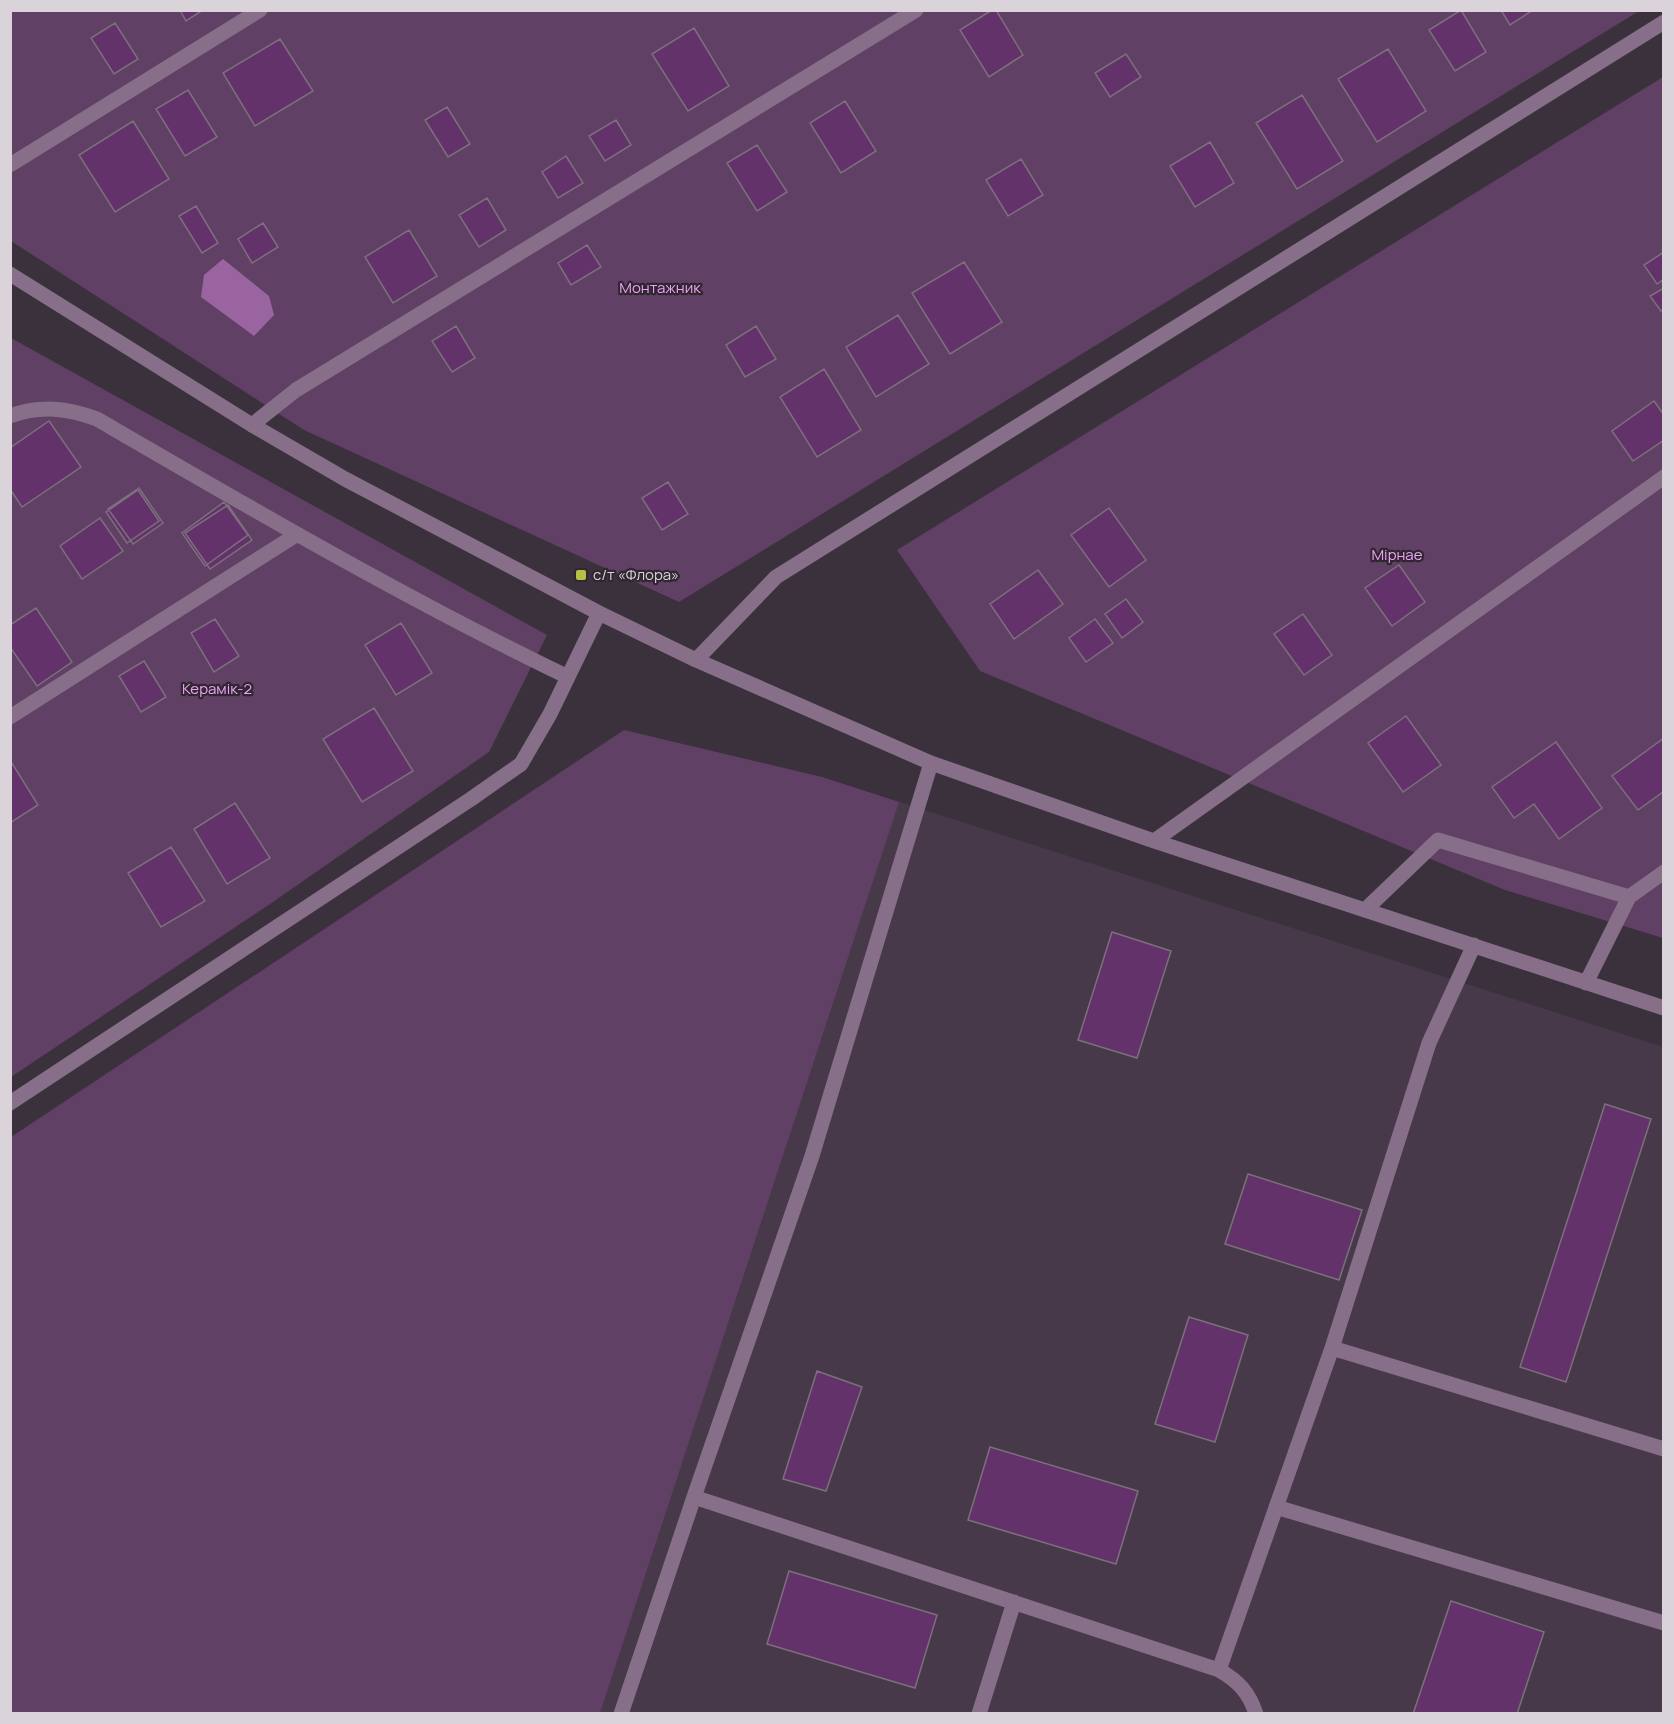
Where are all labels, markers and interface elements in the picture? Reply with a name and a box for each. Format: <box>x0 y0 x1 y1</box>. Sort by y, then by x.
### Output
park label: Монтажник <box>619 277 701 298</box>
park label: Мірнае <box>1372 544 1423 565</box>
place label: с/т «Флора» <box>593 564 679 585</box>
marker: с/т «Флора» <box>574 568 588 582</box>
park label: Керамік-2 <box>182 678 252 699</box>

